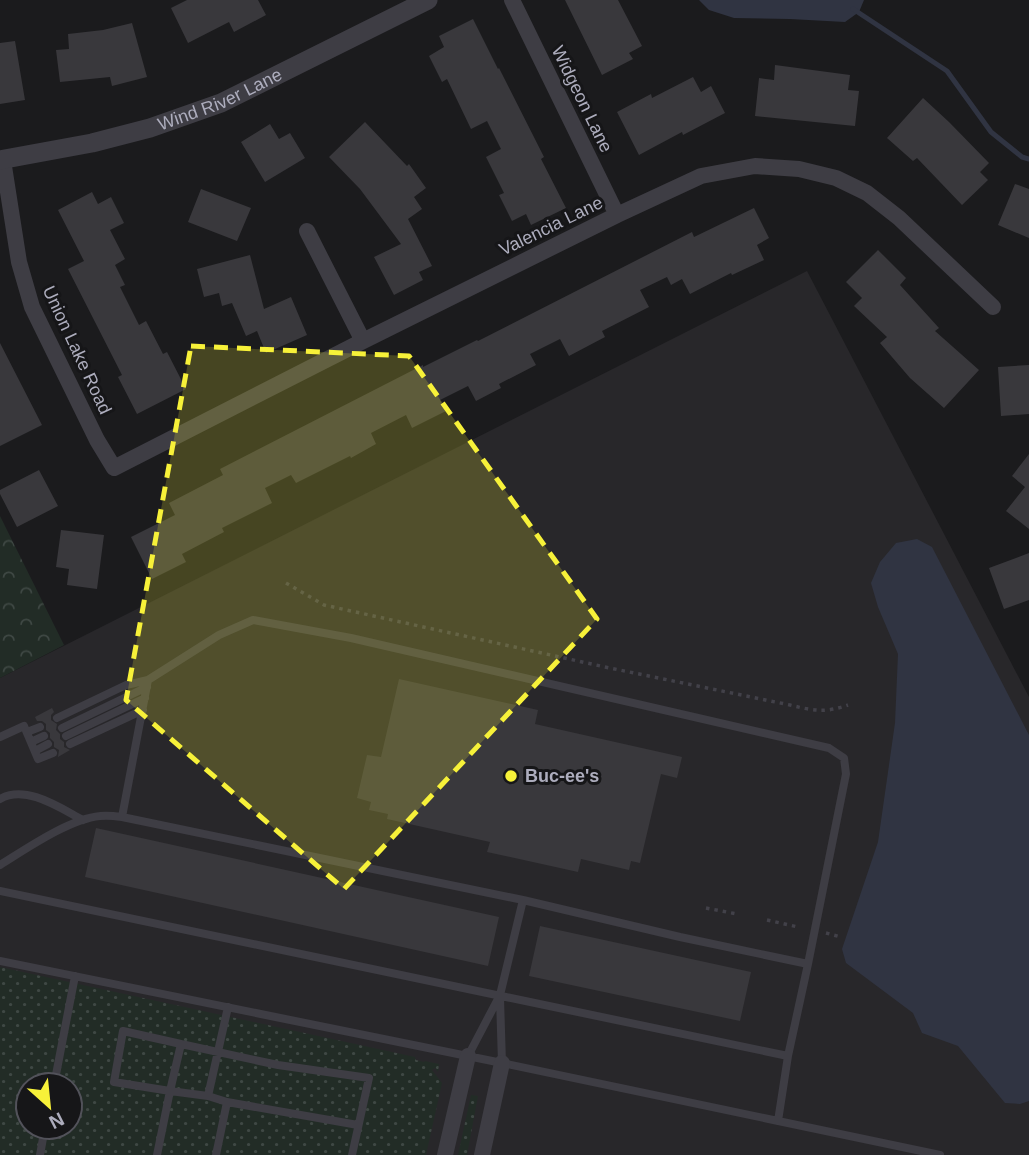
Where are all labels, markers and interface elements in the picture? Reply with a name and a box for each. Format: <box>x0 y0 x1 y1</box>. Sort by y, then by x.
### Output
street label: Widgeon Lane <box>548 42 616 156</box>
street label: Wind River Lane <box>155 64 285 134</box>
street label: Valencia Lane <box>496 192 606 260</box>
street label: Union Lake Road <box>39 283 115 417</box>
place label: Buc-ee's <box>525 766 599 786</box>
marker: Buc-ee's <box>503 768 519 784</box>
north arrow <box>14 1071 84 1141</box>
text: N <box>46 1108 67 1133</box>

